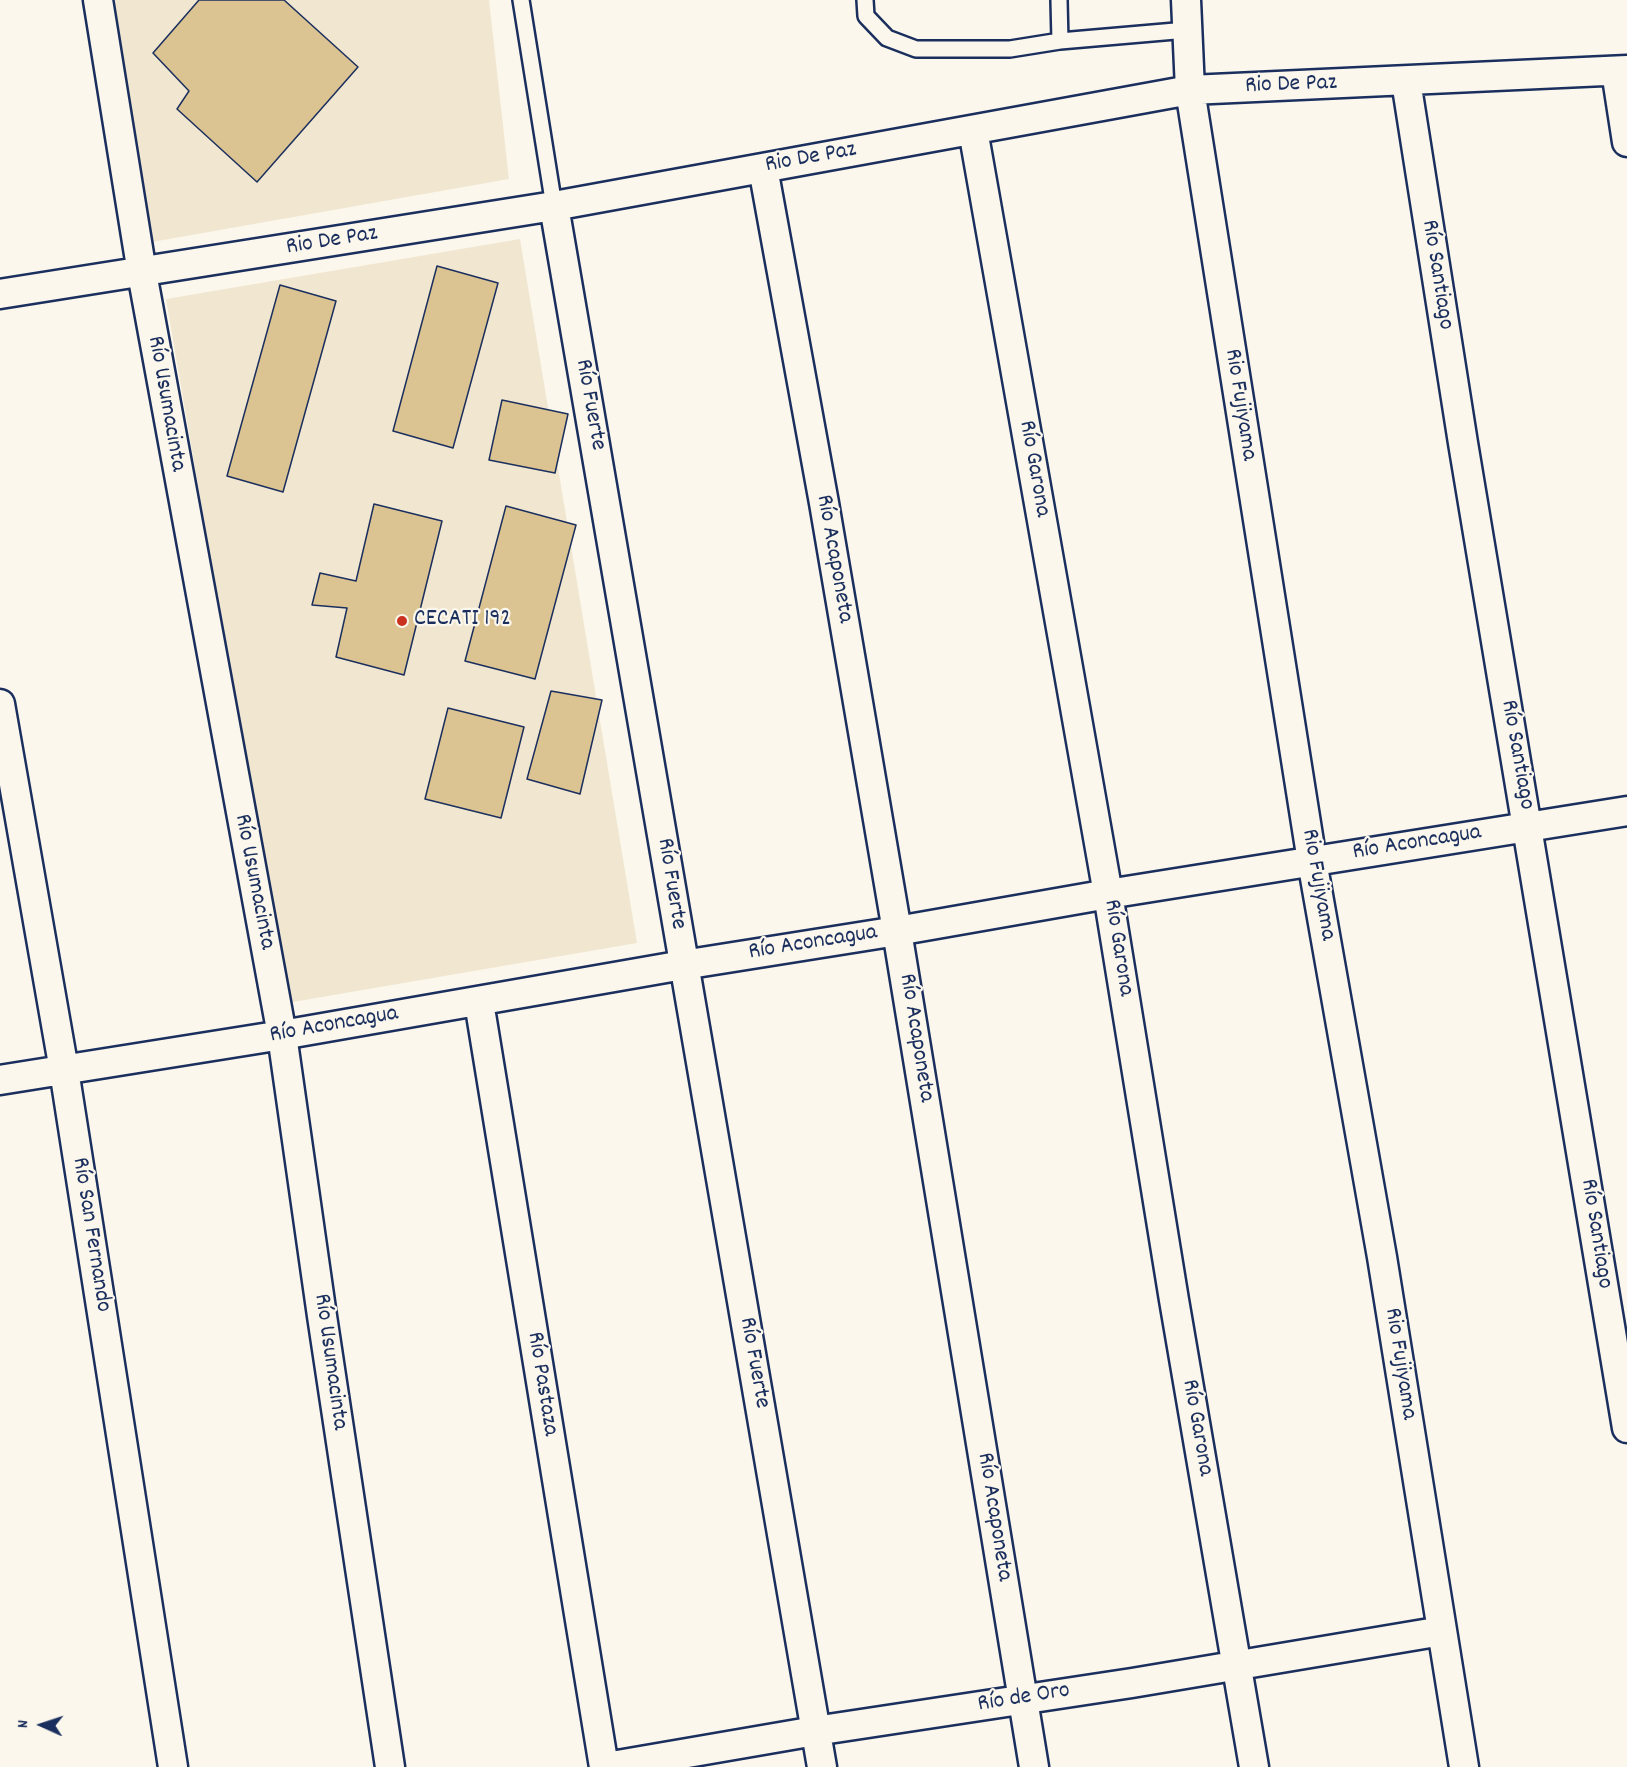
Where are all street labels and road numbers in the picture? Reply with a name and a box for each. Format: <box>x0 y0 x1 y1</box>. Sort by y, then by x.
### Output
street label: Rio De Paz <box>1245 70 1337 102</box>
street label: Rio De Paz <box>763 137 859 181</box>
street label: Río Santiago <box>1413 218 1459 332</box>
street label: Rio De Paz <box>284 221 380 263</box>
street label: Río Usumacinta <box>139 334 191 474</box>
street label: Rio Fujiyama <box>1216 347 1262 463</box>
street label: Río Fuerte <box>567 357 611 453</box>
street label: Río Garona <box>1010 418 1056 520</box>
street label: Río Acaponeta <box>808 493 858 625</box>
street label: Río Santiago <box>1492 698 1540 812</box>
street label: Río Usumacinta <box>226 812 280 952</box>
street label: Río Aconcagua <box>1351 820 1483 868</box>
street label: Rio Fujiyama <box>1293 827 1341 943</box>
street label: Río Fuerte <box>649 836 691 932</box>
street label: Río Garona <box>1095 898 1139 998</box>
street label: Río Aconcagua <box>747 920 879 968</box>
street label: Río Acaponeta <box>891 972 939 1104</box>
street label: Río Aconcagua <box>268 1001 400 1051</box>
street label: Río San Fernando <box>64 1156 116 1314</box>
street label: Río Santiago <box>1572 1177 1618 1291</box>
street label: Río Usumacinta <box>305 1292 353 1432</box>
street label: Rio Fujiyama <box>1376 1306 1422 1422</box>
street label: Río Fuerte <box>731 1315 775 1411</box>
street label: Río Pastaza <box>519 1330 563 1438</box>
street label: Río Garona <box>1173 1377 1219 1479</box>
street label: Río Acaponeta <box>969 1451 1017 1583</box>
street label: Río de Oro <box>976 1678 1072 1720</box>

